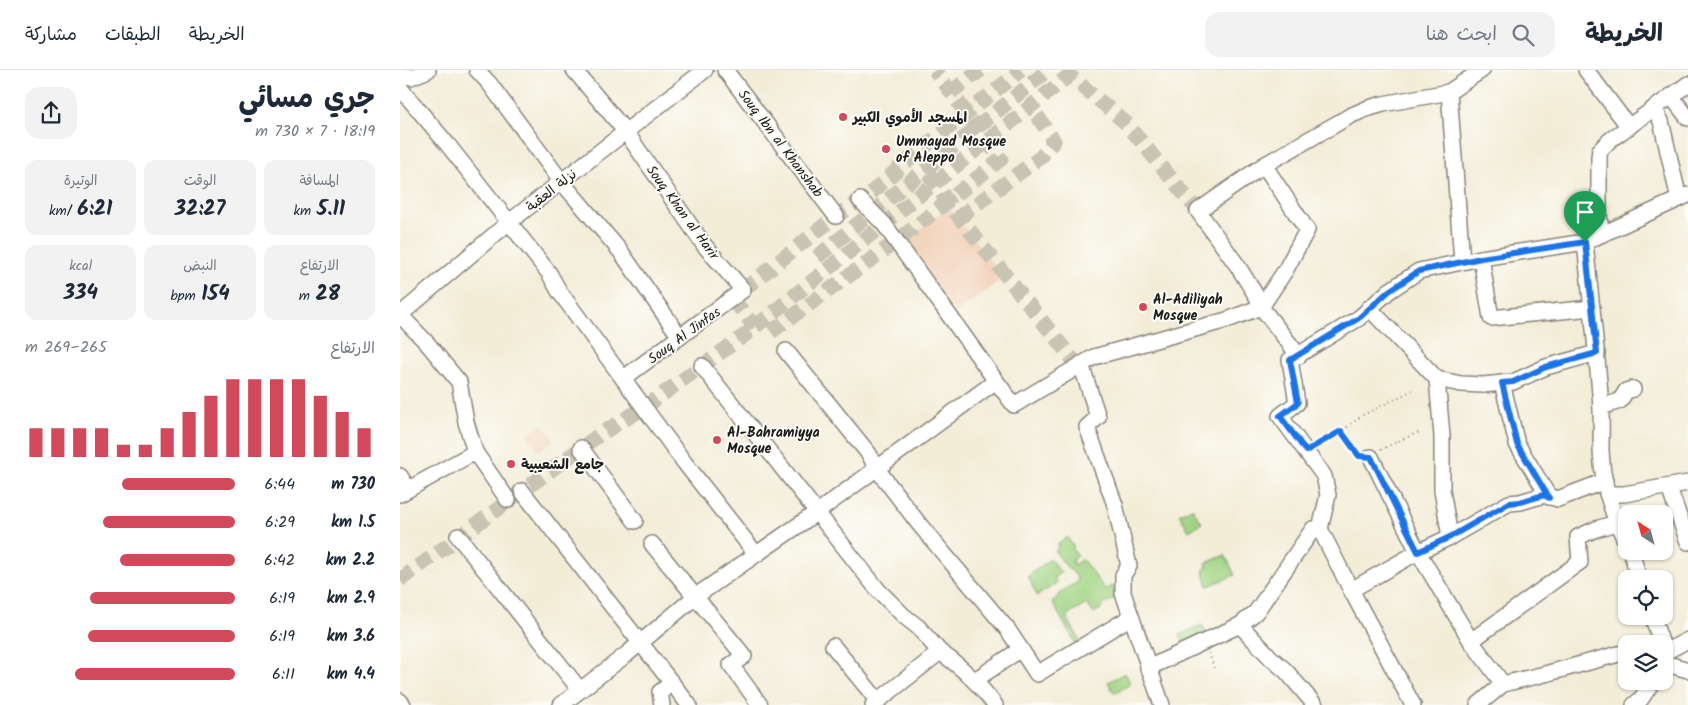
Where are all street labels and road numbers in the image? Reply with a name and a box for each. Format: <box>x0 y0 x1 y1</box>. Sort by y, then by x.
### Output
street label: Souq Ibn al Khanshab <box>732 85 829 203</box>
street label: Souq Khan al Harir <box>640 161 725 266</box>
street label: نزلة العقبة <box>521 164 582 218</box>
street label: Souq Al Jinfas <box>644 302 726 370</box>

